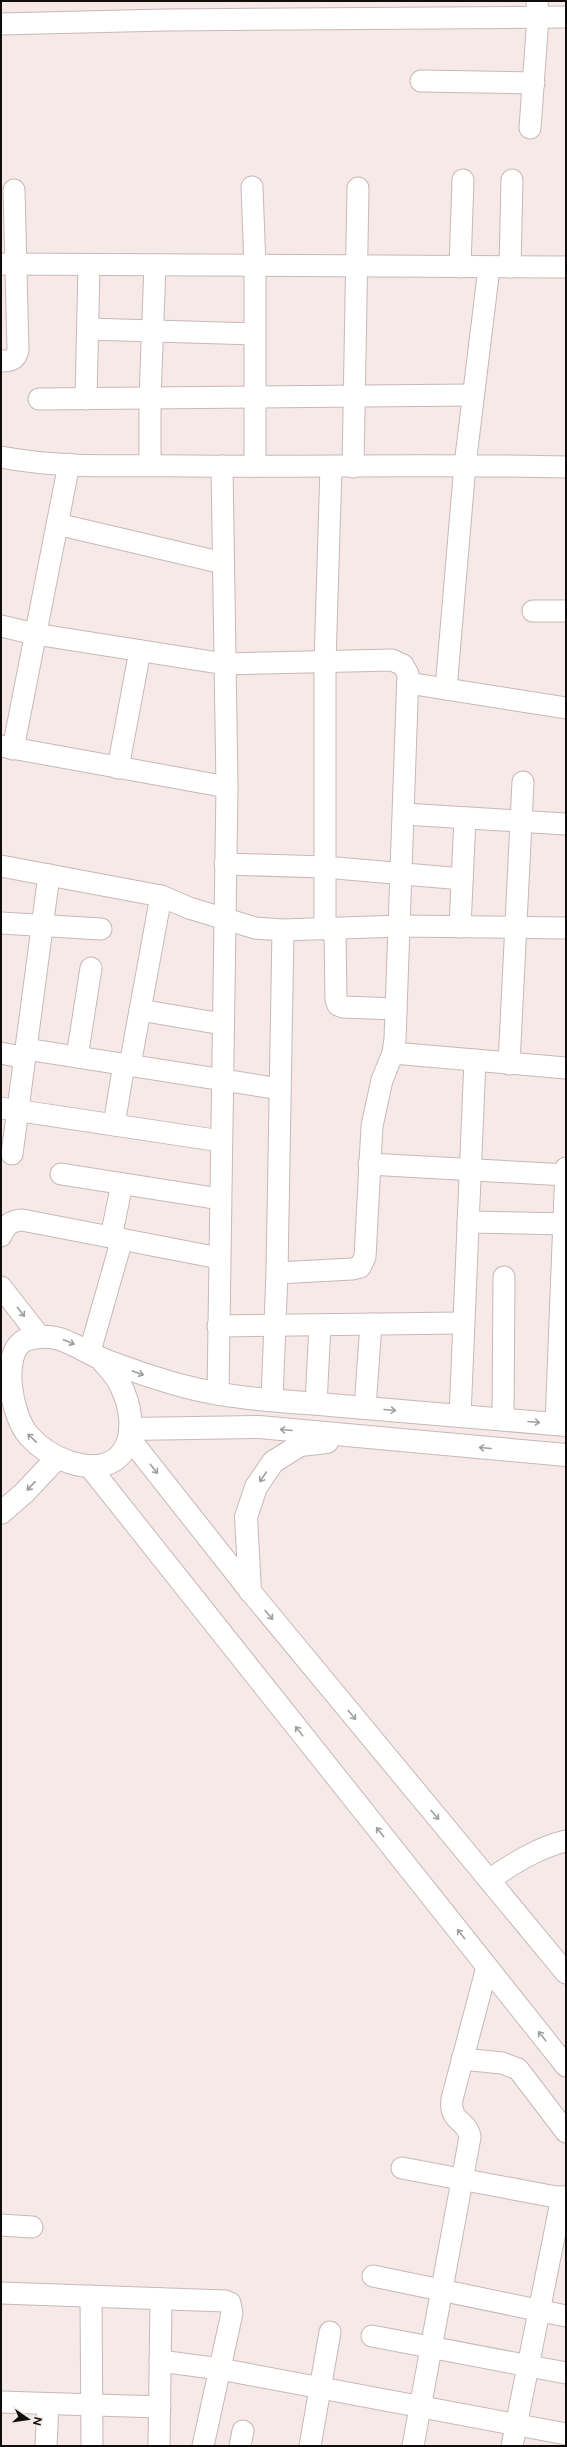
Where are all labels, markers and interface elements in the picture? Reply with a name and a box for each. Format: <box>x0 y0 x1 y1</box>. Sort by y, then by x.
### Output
one-way arrow <box>16 1307 25 1318</box>
one-way arrow <box>63 1339 75 1346</box>
one-way arrow <box>131 1369 143 1377</box>
one-way arrow <box>383 1407 396 1414</box>
one-way arrow <box>527 1419 540 1426</box>
one-way arrow <box>280 1426 293 1433</box>
one-way arrow <box>27 1434 37 1443</box>
one-way arrow <box>479 1444 492 1451</box>
one-way arrow <box>149 1464 158 1475</box>
one-way arrow <box>259 1472 267 1483</box>
one-way arrow <box>27 1481 36 1491</box>
one-way arrow <box>265 1610 274 1620</box>
one-way arrow <box>348 1710 357 1721</box>
one-way arrow <box>295 1725 303 1736</box>
one-way arrow <box>431 1810 440 1821</box>
one-way arrow <box>375 1827 384 1838</box>
one-way arrow <box>456 1929 465 1940</box>
one-way arrow <box>537 2030 546 2041</box>
north arrow <box>8 2399 48 2439</box>
text: N <box>30 2416 45 2427</box>

